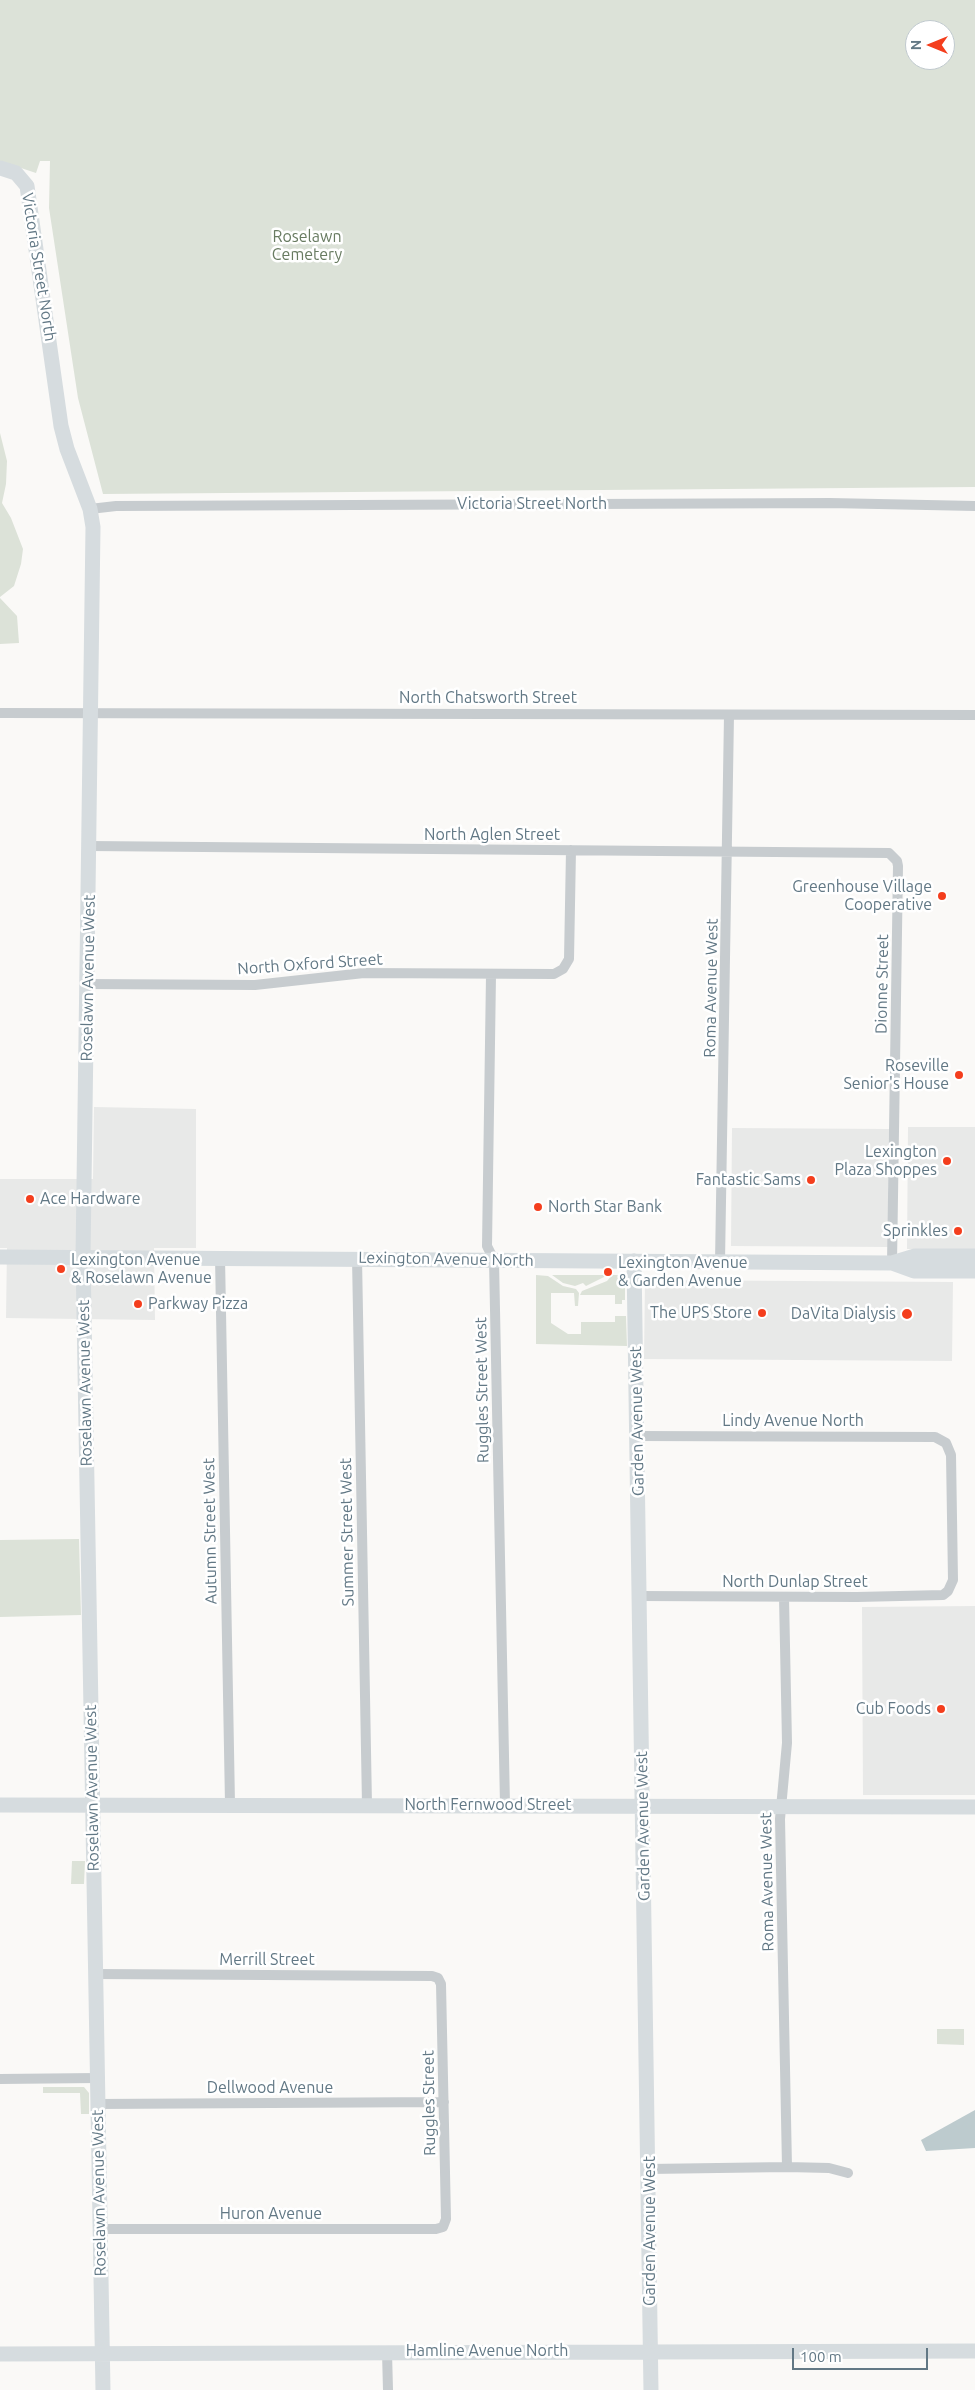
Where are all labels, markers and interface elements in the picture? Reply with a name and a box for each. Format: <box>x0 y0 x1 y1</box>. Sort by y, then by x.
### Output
north arrow <box>905 20 955 70</box>
text: N <box>908 40 924 50</box>
street label: Victoria Street North <box>18 191 60 343</box>
park label: Roselawn Cemetery <box>272 227 342 265</box>
street label: Victoria Street North <box>457 494 607 514</box>
street label: North Chatsworth Street <box>399 688 577 708</box>
street label: North Aglen Street <box>424 825 560 845</box>
place label: Greenhouse Village Cooperative <box>792 877 932 915</box>
marker: Greenhouse Village Cooperative <box>936 890 948 902</box>
street label: Roselawn Avenue West <box>77 894 99 1062</box>
street label: Roma Avenue West <box>700 918 722 1058</box>
street label: Dionne Street <box>872 934 892 1034</box>
street label: North Oxford Street <box>237 949 383 979</box>
place label: Roseville Senior's House <box>843 1056 949 1094</box>
marker: Roseville Senior's House <box>953 1069 965 1081</box>
place label: Lexington Plaza Shoppes <box>834 1142 937 1180</box>
marker: Lexington Plaza Shoppes <box>941 1155 953 1167</box>
place label: Fantastic Sams <box>696 1170 801 1190</box>
marker: Fantastic Sams <box>805 1174 817 1186</box>
place label: Ace Hardware <box>40 1189 141 1209</box>
marker: Ace Hardware <box>24 1193 36 1205</box>
place label: North Star Bank <box>548 1197 662 1217</box>
marker: North Star Bank <box>532 1201 544 1213</box>
place label: Sprinkles <box>883 1221 948 1241</box>
marker: Sprinkles <box>952 1225 964 1237</box>
street label: Lexington Avenue North <box>358 1248 534 1270</box>
place label: Lexington Avenue & Roselawn Avenue <box>71 1250 212 1288</box>
place label: Lexington Avenue & Garden Avenue <box>618 1253 748 1291</box>
marker: Lexington Avenue & Roselawn Avenue <box>55 1263 67 1275</box>
marker: Lexington Avenue & Garden Avenue <box>602 1266 614 1278</box>
place label: Parkway Pizza <box>148 1294 248 1314</box>
marker: Parkway Pizza <box>132 1298 144 1310</box>
street label: Roselawn Avenue West <box>74 1299 96 1467</box>
place label: The UPS Store <box>650 1303 752 1323</box>
place label: DaVita Dialysis <box>791 1304 896 1324</box>
marker: The UPS Store <box>756 1307 768 1319</box>
marker: DaVita Dialysis <box>900 1307 914 1321</box>
street label: Ruggles Street West <box>471 1317 493 1463</box>
street label: Garden Avenue West <box>626 1346 648 1496</box>
street label: Lindy Avenue North <box>722 1411 864 1431</box>
street label: Autumn Street West <box>199 1458 221 1604</box>
street label: Summer Street West <box>336 1458 358 1606</box>
street label: North Dunlap Street <box>722 1572 868 1592</box>
place label: Cub Foods <box>856 1699 931 1719</box>
marker: Cub Foods <box>935 1703 947 1715</box>
street label: Roselawn Avenue West <box>81 1704 103 1872</box>
street label: Garden Avenue West <box>632 1751 654 1901</box>
street label: North Fernwood Street <box>404 1795 572 1815</box>
street label: Roma Avenue West <box>756 1812 778 1952</box>
street label: Merrill Street <box>219 1950 315 1970</box>
street label: Ruggles Street <box>418 2050 440 2156</box>
street label: Dellwood Avenue <box>207 2078 333 2098</box>
street label: Roselawn Avenue West <box>88 2109 110 2277</box>
street label: Garden Avenue West <box>640 2156 660 2306</box>
street label: Huron Avenue <box>220 2204 322 2224</box>
scale bar <box>795 2338 931 2370</box>
street label: Hamline Avenue North <box>406 2341 568 2361</box>
text: 100 m <box>800 2348 842 2365</box>

